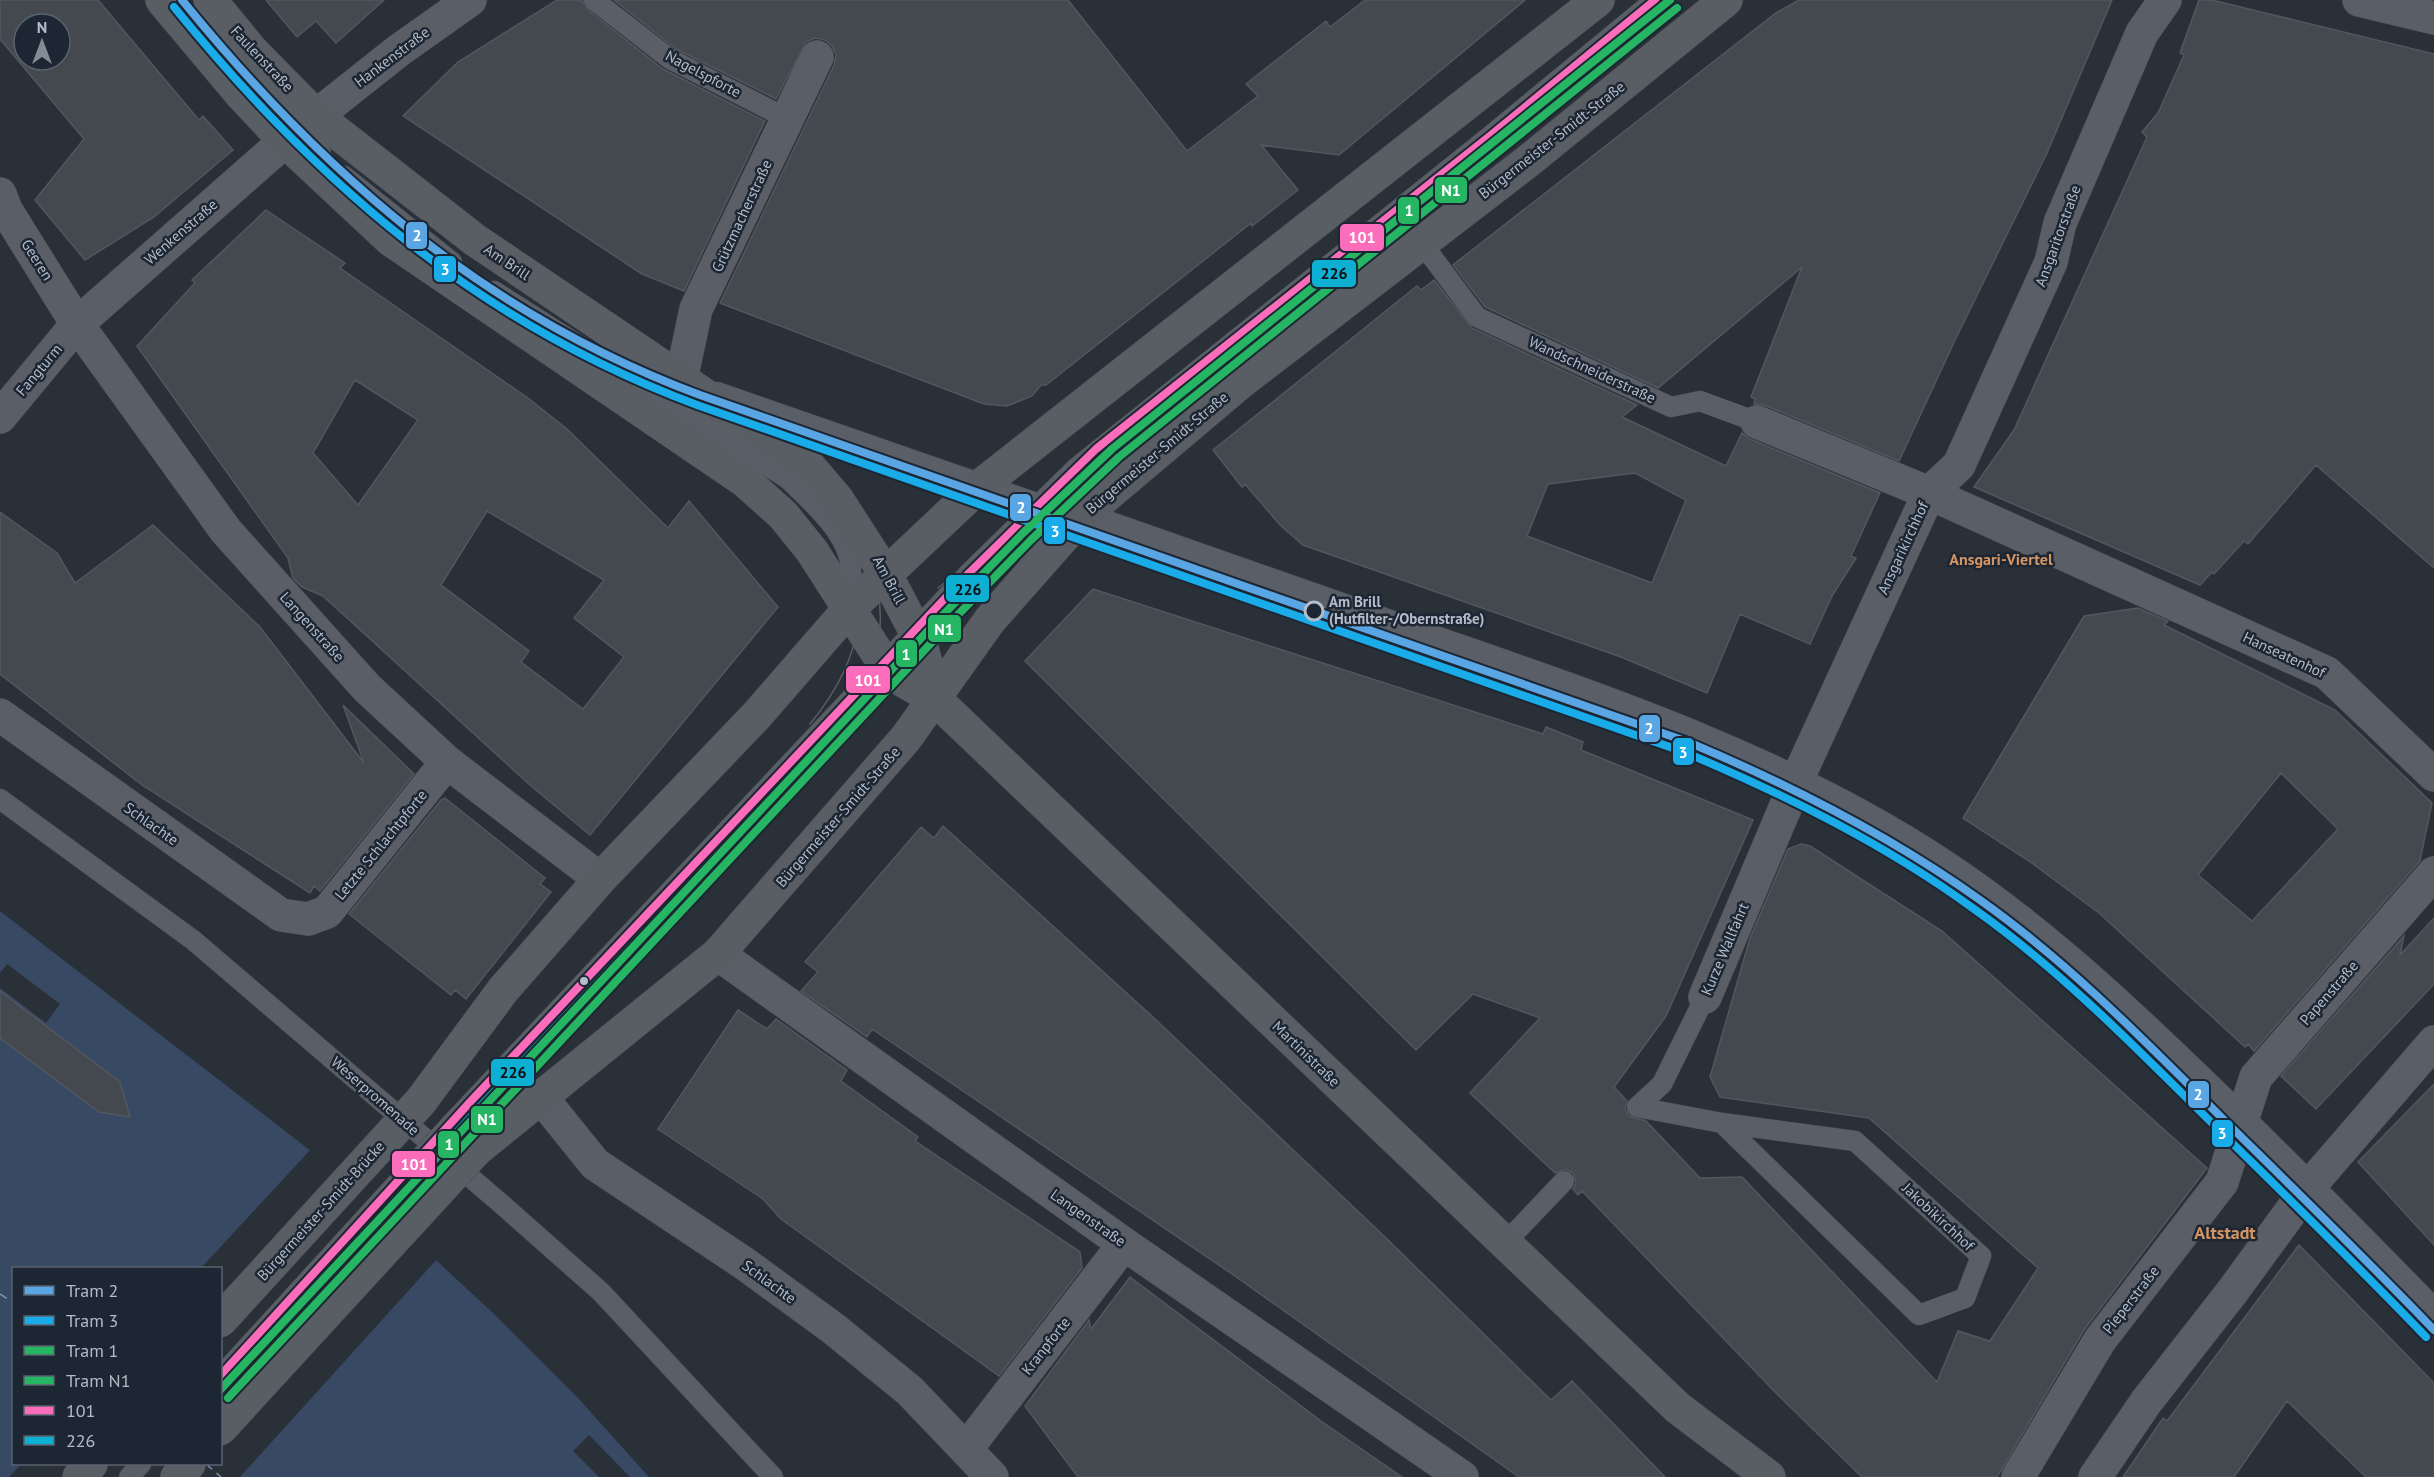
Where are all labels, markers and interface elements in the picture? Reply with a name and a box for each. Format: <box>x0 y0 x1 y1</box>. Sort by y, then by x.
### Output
north arrow <box>12 12 72 72</box>
text: N <box>37 17 47 37</box>
street label: Faulenstraße <box>227 21 298 96</box>
street label: Hankenstraße <box>350 22 433 91</box>
street label: Nagelspforte <box>662 46 744 101</box>
street label: Bürgermeister-Smidt-Straße <box>1475 77 1629 203</box>
street label: Grützmacherstraße <box>707 157 776 275</box>
line badge: N1 <box>1434 176 1468 204</box>
text: N1 <box>1441 180 1461 200</box>
street label: Ansgaritorstraße <box>2030 183 2085 289</box>
street label: Wenkenstraße <box>140 195 221 269</box>
line badge: 1 <box>1397 196 1420 225</box>
text: 1 <box>1404 200 1414 220</box>
line badge: 2 <box>405 221 428 250</box>
line badge: 101 <box>1339 223 1385 252</box>
text: 2 <box>412 225 422 245</box>
text: 101 <box>1348 227 1376 247</box>
street label: Geeren <box>17 236 57 284</box>
street label: Am Brill <box>481 239 534 284</box>
line badge: 3 <box>433 255 457 283</box>
text: 3 <box>440 259 450 279</box>
line badge: 226 <box>1311 259 1357 288</box>
text: 226 <box>1320 263 1348 283</box>
street label: Wandschneiderstraße <box>1526 332 1659 407</box>
street label: Fangturm <box>11 340 66 399</box>
street label: Bürgermeister-Smidt-Straße <box>1082 387 1232 518</box>
line badge: 2 <box>1009 493 1032 522</box>
text: 2 <box>1016 497 1026 517</box>
street label: Ansgarikirchhof <box>1873 497 1933 597</box>
line badge: 3 <box>1043 516 1066 545</box>
text: 3 <box>1050 521 1060 541</box>
district label: Ansgari-Viertel <box>1949 549 2053 569</box>
street label: Am Brill <box>869 553 910 608</box>
line badge: 226 <box>945 574 990 603</box>
text: 226 <box>954 579 982 599</box>
street label: Langenstraße <box>276 588 349 666</box>
place label: Am Brill (Hutfilter-/Obernstraße) <box>1329 592 1484 628</box>
marker: Am Brill (Hutfilter-/Obernstraße) <box>1304 601 1324 621</box>
line badge: N1 <box>927 614 962 643</box>
text: N1 <box>934 619 954 639</box>
street label: Hanseatenhof <box>2240 627 2330 682</box>
line badge: 1 <box>895 639 918 668</box>
text: 1 <box>901 644 911 664</box>
line badge: 101 <box>845 665 891 694</box>
text: 101 <box>854 670 882 690</box>
line badge: 2 <box>1638 714 1661 743</box>
text: 2 <box>1644 718 1654 738</box>
line badge: 3 <box>1672 737 1695 766</box>
street label: Bürgermeister-Smidt-Straße <box>771 742 904 891</box>
text: 3 <box>1678 742 1688 762</box>
street label: Letzte Schlachtpforte <box>330 786 431 904</box>
street label: Schlachte <box>120 798 182 849</box>
street label: Kurze Wallfahrt <box>1696 900 1753 998</box>
street label: Papenstraße <box>2295 956 2362 1029</box>
unlabelled marker <box>578 975 590 987</box>
street label: Martinistraße <box>1269 1017 1344 1091</box>
street label: Weserpromenade <box>327 1052 423 1139</box>
line badge: 226 <box>490 1058 535 1087</box>
text: 226 <box>499 1062 527 1082</box>
line badge: 2 <box>2187 1080 2210 1109</box>
text: 2 <box>2193 1084 2203 1104</box>
line badge: N1 <box>470 1105 504 1134</box>
text: N1 <box>477 1109 497 1129</box>
line badge: 3 <box>2211 1119 2234 1148</box>
text: 3 <box>2217 1123 2227 1143</box>
line badge: 1 <box>437 1130 460 1159</box>
text: 1 <box>444 1134 454 1154</box>
street label: Bürgermeister-Smidt-Brücke <box>253 1137 388 1284</box>
line badge: 101 <box>391 1150 436 1178</box>
text: 101 <box>400 1154 428 1174</box>
street label: Jakobikirchhof <box>1898 1178 1979 1255</box>
street label: Langenstraße <box>1047 1185 1130 1250</box>
district label: Altstadt <box>2194 1221 2256 1244</box>
street label: Schlachte <box>739 1256 800 1308</box>
street label: Pieperstraße <box>2098 1262 2163 1338</box>
legend <box>12 1267 222 1465</box>
text: Tram 2 <box>66 1279 118 1302</box>
text: Tram 3 <box>66 1309 118 1332</box>
street label: Kranpforte <box>1017 1313 1074 1378</box>
text: Tram 1 <box>66 1339 118 1362</box>
text: Tram N1 <box>66 1369 131 1392</box>
text: 101 <box>66 1399 95 1422</box>
text: 226 <box>66 1429 95 1452</box>

